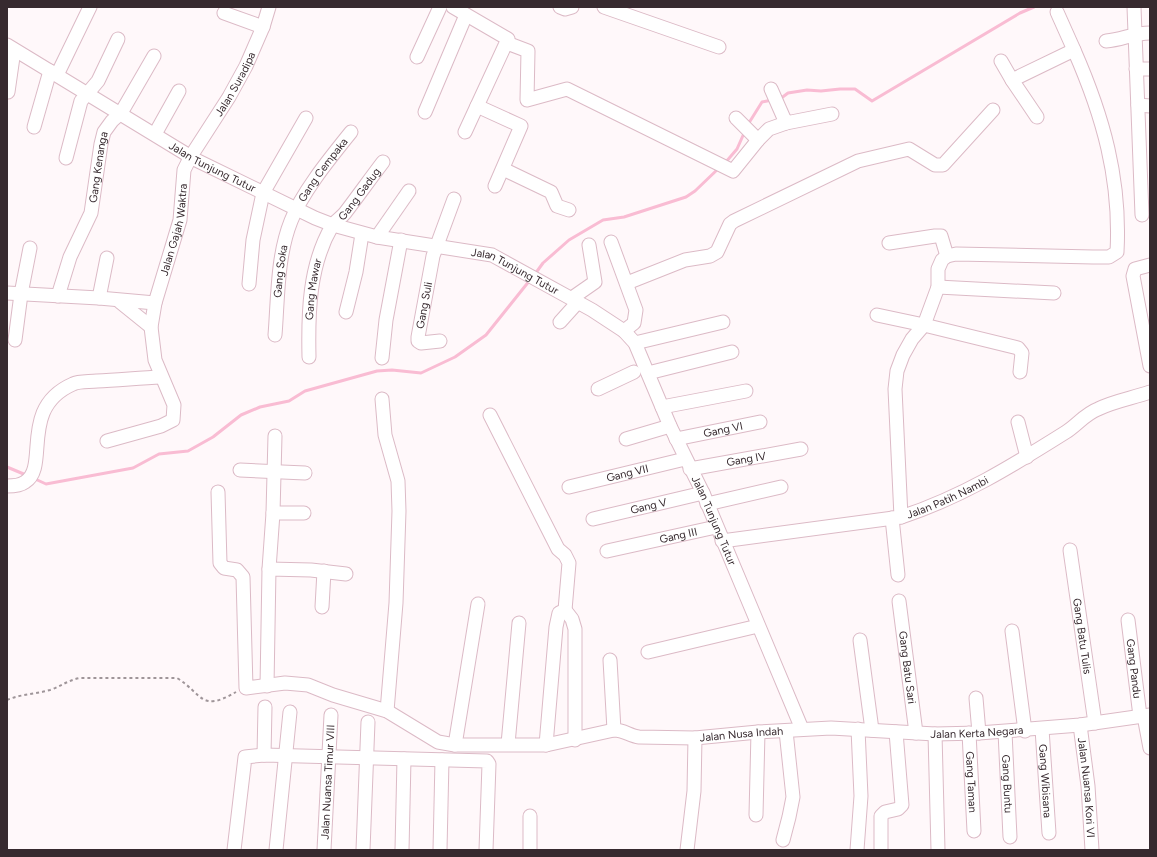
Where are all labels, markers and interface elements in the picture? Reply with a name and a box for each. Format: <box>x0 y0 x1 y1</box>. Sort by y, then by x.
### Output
street label: Jalan Suradipa <box>212 50 258 119</box>
street label: Gang Kenanga <box>87 130 111 204</box>
street label: Gang Cempaka <box>296 136 351 204</box>
street label: Jalan Tunjung Tutur <box>166 139 258 195</box>
street label: Gang Gadug <box>336 165 383 223</box>
street label: Jalan Gajah Waktra <box>158 183 190 277</box>
street label: Gang Soka <box>271 244 291 298</box>
street label: Jalan Tunjung Tutur <box>470 246 561 297</box>
street label: Gang Mawar <box>303 257 325 320</box>
street label: Gang Suli <box>414 281 435 330</box>
street label: Gang VI <box>702 420 744 440</box>
street label: Gang IV <box>725 449 767 469</box>
street label: Gang VII <box>605 462 650 485</box>
street label: Jalan Tunjung Tutur <box>689 474 739 568</box>
street label: Jalan Patih Nambi <box>905 474 991 522</box>
street label: Gang V <box>629 496 668 517</box>
street label: Gang III <box>658 525 698 546</box>
street label: Gang Batu Tulis <box>1070 597 1094 675</box>
street label: Gang Batu Sari <box>896 630 918 705</box>
street label: Gang Pandu <box>1123 638 1144 699</box>
street label: Jalan Nuansa Timur VIII <box>319 724 337 840</box>
street label: Jalan Kerta Negara <box>930 724 1024 741</box>
street label: Jalan Nusa Indah <box>699 725 783 745</box>
street label: Jalan Nuansa Kori VI <box>1075 737 1097 838</box>
street label: Gang Wibisana <box>1036 744 1054 818</box>
street label: Gang Taman <box>963 751 979 813</box>
street label: Gang Buntu <box>999 754 1015 814</box>

